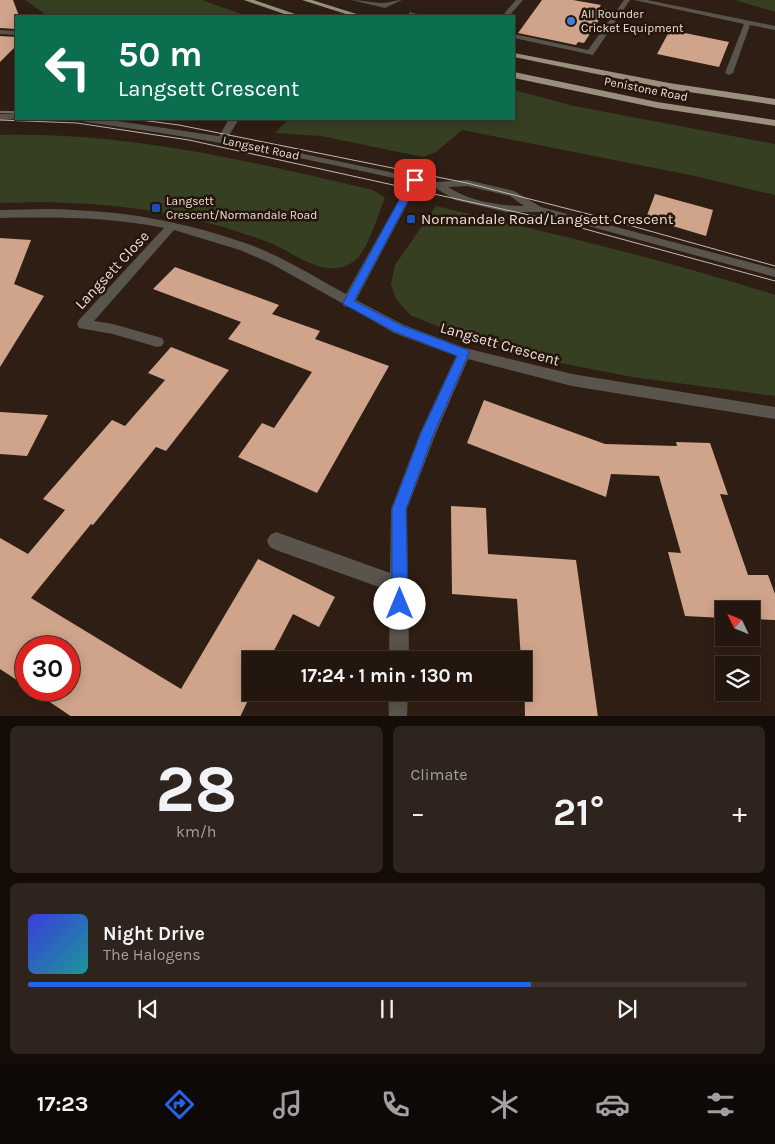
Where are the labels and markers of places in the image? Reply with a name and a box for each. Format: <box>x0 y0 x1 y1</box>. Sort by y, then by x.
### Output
place label: All Rounder Cricket Equipment <box>581 7 684 35</box>
marker: All Rounder Cricket Equipment <box>565 15 577 27</box>
pin <box>394 159 436 201</box>
place label: Langsett Crescent/Normandale Road <box>166 194 317 222</box>
marker: Langsett Crescent/Normandale Road <box>150 202 162 214</box>
place label: Normandale Road/Langsett Crescent <box>421 210 674 228</box>
marker: Normandale Road/Langsett Crescent <box>405 213 417 225</box>

